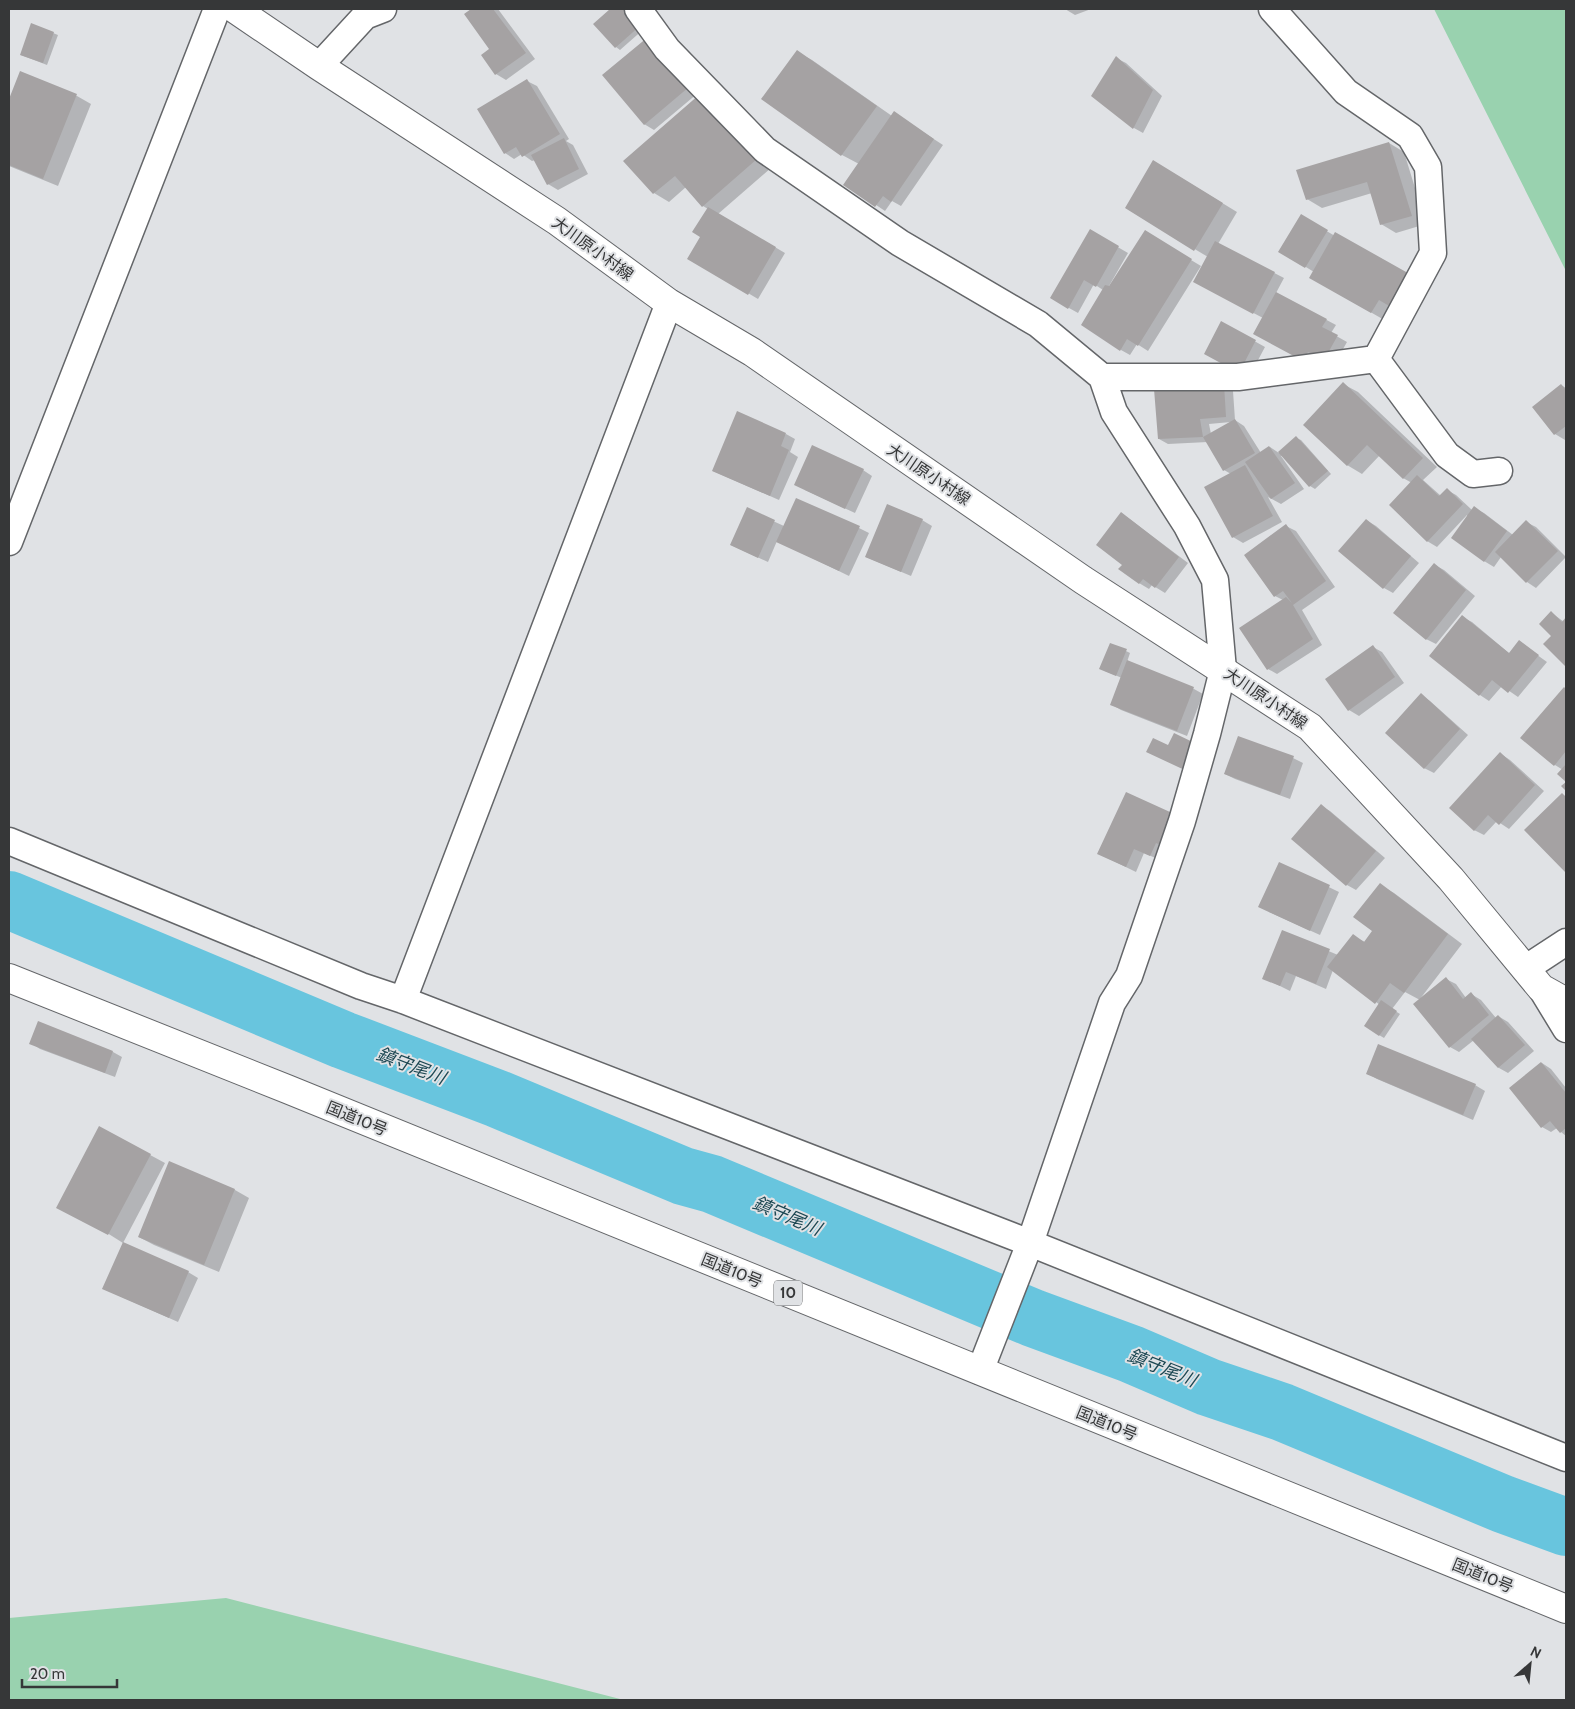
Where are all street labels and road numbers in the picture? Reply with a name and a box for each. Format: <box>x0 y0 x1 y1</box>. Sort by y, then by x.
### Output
street label: 大川原小村線 <box>548 213 637 284</box>
street label: 大川原小村線 <box>884 440 974 509</box>
street label: 大川原小村線 <box>1221 664 1311 733</box>
street label: 国道10号 <box>323 1098 390 1139</box>
street label: 国道10号 <box>698 1250 765 1291</box>
road number: 10 <box>774 1280 802 1306</box>
street label: 国道10号 <box>1073 1403 1140 1444</box>
street label: 国道10号 <box>1449 1555 1516 1596</box>

